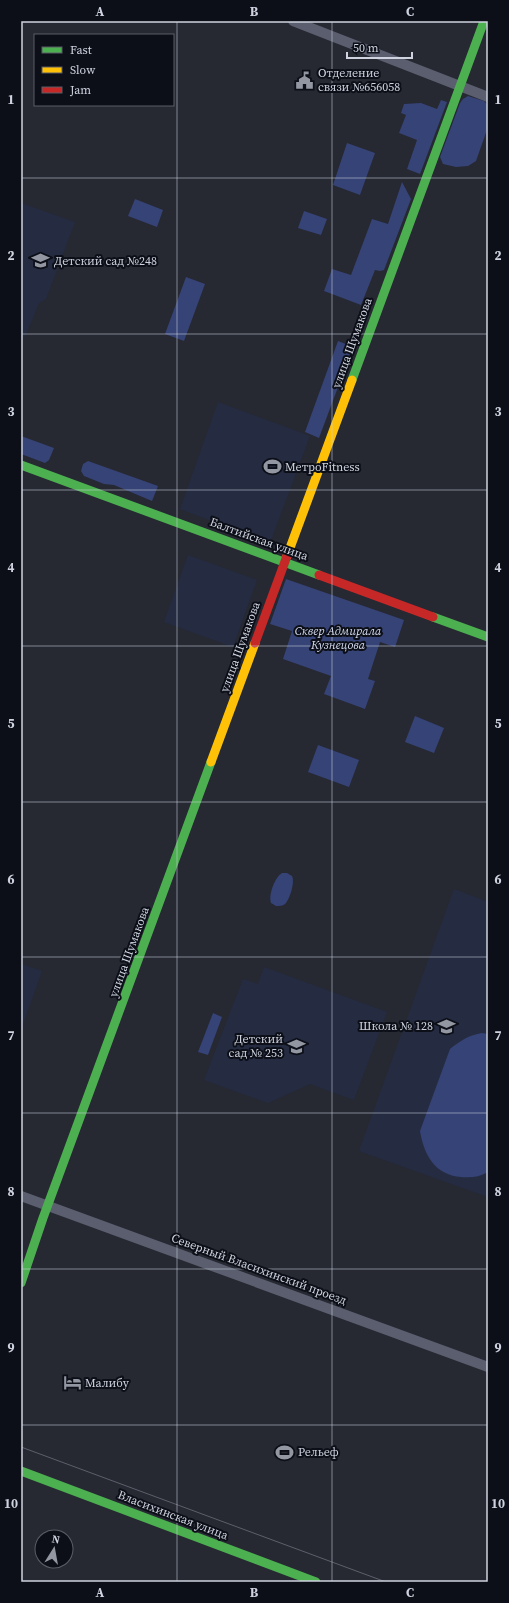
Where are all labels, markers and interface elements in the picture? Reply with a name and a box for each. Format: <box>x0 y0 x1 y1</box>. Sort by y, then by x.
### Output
text: A <box>96 3 105 20</box>
text: B <box>250 3 259 20</box>
text: C <box>406 3 414 20</box>
legend <box>34 34 174 106</box>
scale bar <box>347 34 412 60</box>
text: 50 m <box>353 40 379 56</box>
text: Fast <box>70 42 92 58</box>
text: Slow <box>70 62 96 78</box>
place label: Отделение связи №656058 <box>318 65 400 95</box>
public building icon: Отделение связи №656058 <box>295 70 315 90</box>
text: Jam <box>69 82 91 98</box>
text: 1 <box>7 91 15 108</box>
text: 1 <box>494 91 502 108</box>
text: 2 <box>7 247 15 264</box>
text: 2 <box>494 247 502 264</box>
school or university icon: Детский сад №248 <box>31 251 51 271</box>
place label: Детский сад №248 <box>54 253 157 269</box>
street label: улица Шумакова <box>328 295 376 390</box>
text: 3 <box>7 403 15 420</box>
text: 3 <box>494 403 502 420</box>
sports icon: МетроFitness <box>262 457 282 477</box>
place label: МетроFitness <box>285 459 360 475</box>
street label: Балтийская улица <box>208 514 311 565</box>
text: 4 <box>7 559 15 576</box>
text: 4 <box>494 559 502 576</box>
street label: улица Шумакова <box>216 599 264 694</box>
park label: Сквер Адмирала Кузнецова <box>295 623 382 653</box>
text: 5 <box>7 715 15 732</box>
text: 5 <box>494 715 502 732</box>
text: 6 <box>7 871 15 888</box>
text: 6 <box>494 871 502 888</box>
street label: улица Шумакова <box>105 904 153 999</box>
school or university icon: Школа № 128 <box>436 1016 456 1036</box>
place label: Школа № 128 <box>359 1018 433 1034</box>
text: 7 <box>7 1027 15 1044</box>
text: 7 <box>494 1027 502 1044</box>
place label: Детский сад № 253 <box>229 1031 283 1061</box>
school or university icon: Детский сад № 253 <box>286 1036 306 1056</box>
text: 8 <box>7 1183 15 1200</box>
text: 8 <box>494 1183 502 1200</box>
street label: Северный Власихинский проезд <box>169 1230 349 1308</box>
text: 9 <box>7 1339 15 1356</box>
text: 9 <box>494 1339 502 1356</box>
hotel icon: Малибу <box>62 1373 82 1393</box>
place label: Малибу <box>85 1375 130 1391</box>
sports icon: Рельеф <box>275 1442 295 1462</box>
place label: Рельеф <box>298 1444 339 1460</box>
street label: Власихинская улица <box>116 1487 231 1544</box>
text: 10 <box>4 1495 18 1512</box>
text: 10 <box>491 1495 505 1512</box>
north arrow <box>34 1529 74 1569</box>
text: N <box>50 1532 61 1548</box>
text: A <box>96 1584 105 1601</box>
text: B <box>250 1584 259 1601</box>
text: C <box>406 1584 414 1601</box>

